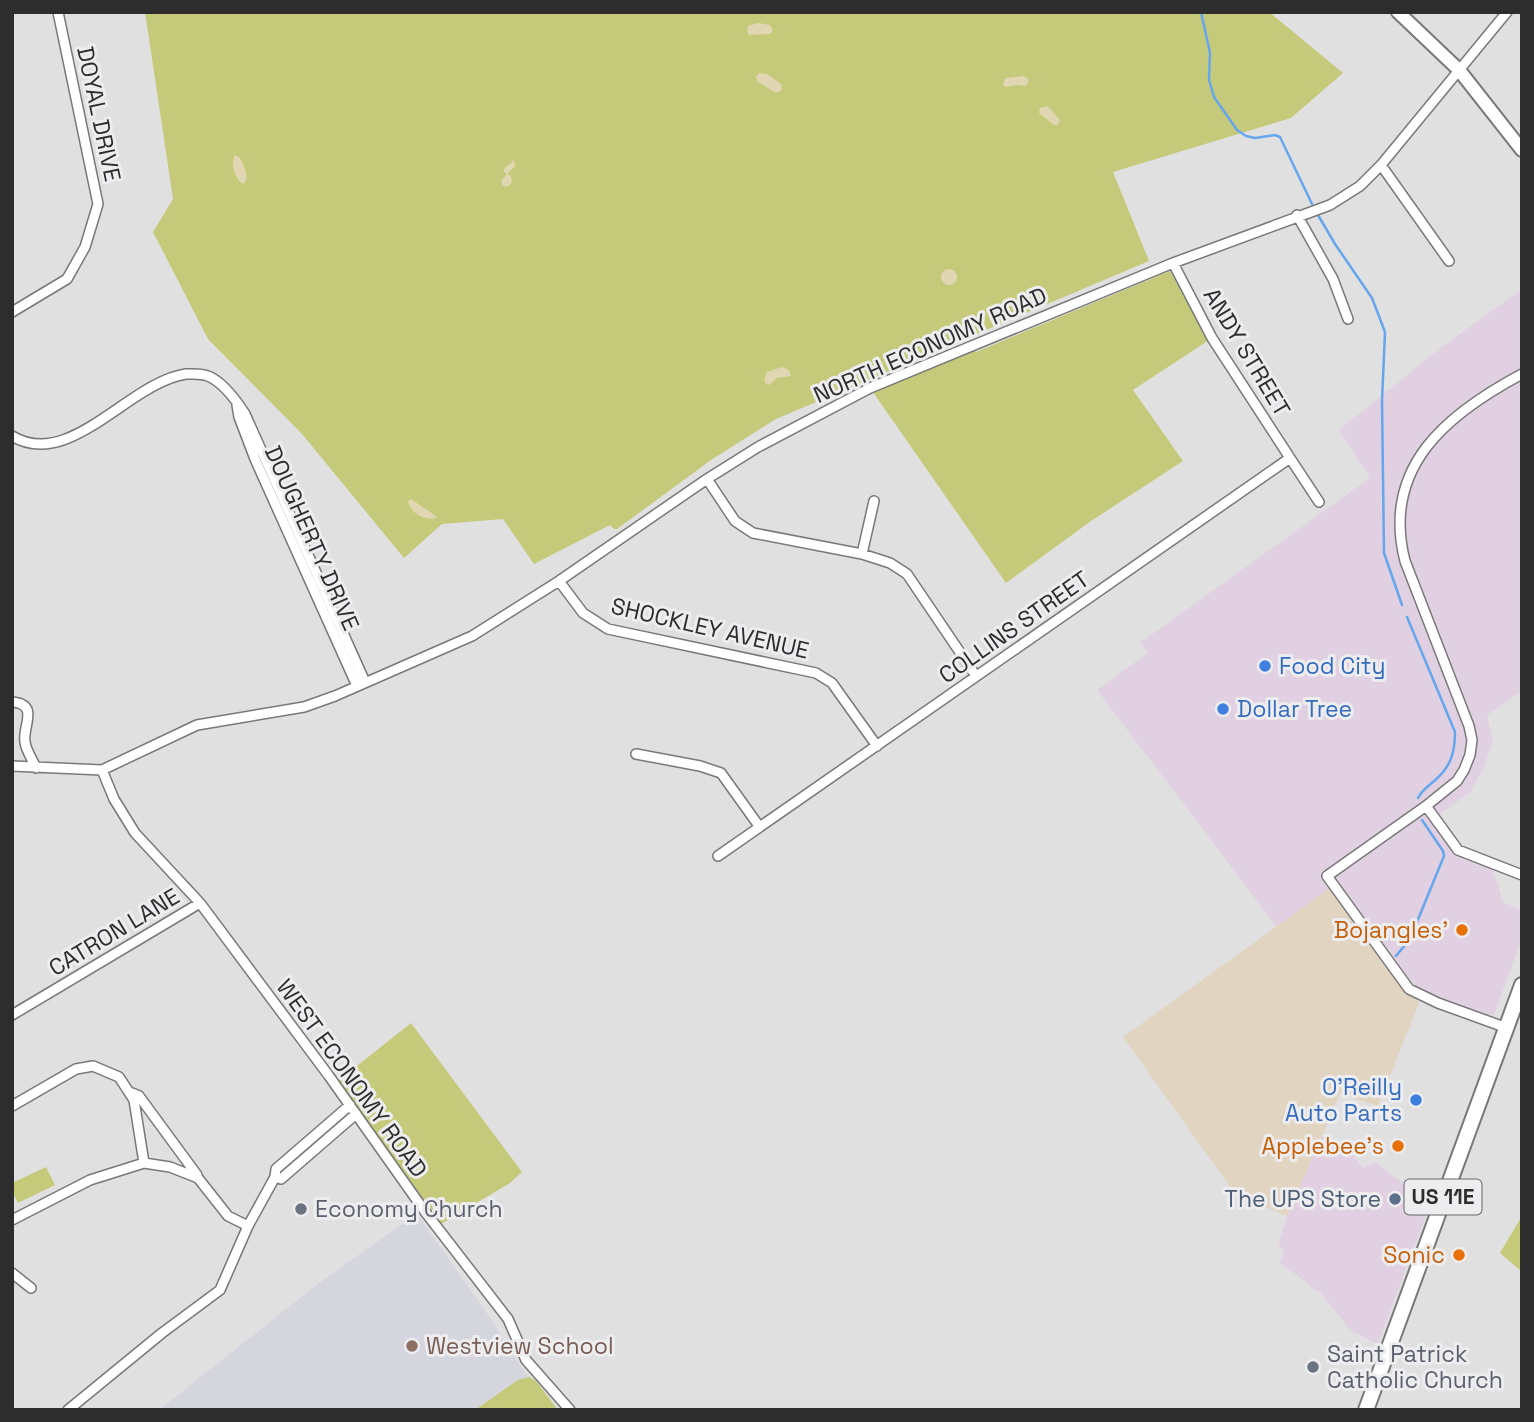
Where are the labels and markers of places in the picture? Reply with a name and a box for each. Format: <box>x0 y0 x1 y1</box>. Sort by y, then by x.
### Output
place label: Food City <box>1279 651 1386 681</box>
marker: Food City <box>1257 658 1273 674</box>
place label: Dollar Tree <box>1237 694 1352 724</box>
marker: Dollar Tree <box>1215 701 1231 717</box>
place label: Bojangles' <box>1334 915 1448 945</box>
marker: Bojangles' <box>1454 922 1470 938</box>
place label: O'Reilly Auto Parts <box>1285 1072 1402 1128</box>
marker: O'Reilly Auto Parts <box>1408 1092 1424 1108</box>
place label: Applebee's <box>1262 1131 1384 1161</box>
marker: Applebee's <box>1390 1138 1406 1154</box>
place label: The UPS Store <box>1224 1184 1381 1214</box>
marker: The UPS Store <box>1387 1191 1403 1207</box>
place label: Economy Church <box>315 1194 503 1224</box>
marker: Economy Church <box>293 1201 309 1217</box>
place label: Sonic <box>1383 1240 1445 1270</box>
marker: Sonic <box>1451 1247 1467 1263</box>
place label: Westview School <box>426 1331 614 1361</box>
marker: Westview School <box>404 1338 420 1354</box>
place label: Saint Patrick Catholic Church <box>1327 1339 1503 1395</box>
marker: Saint Patrick Catholic Church <box>1305 1359 1321 1375</box>

